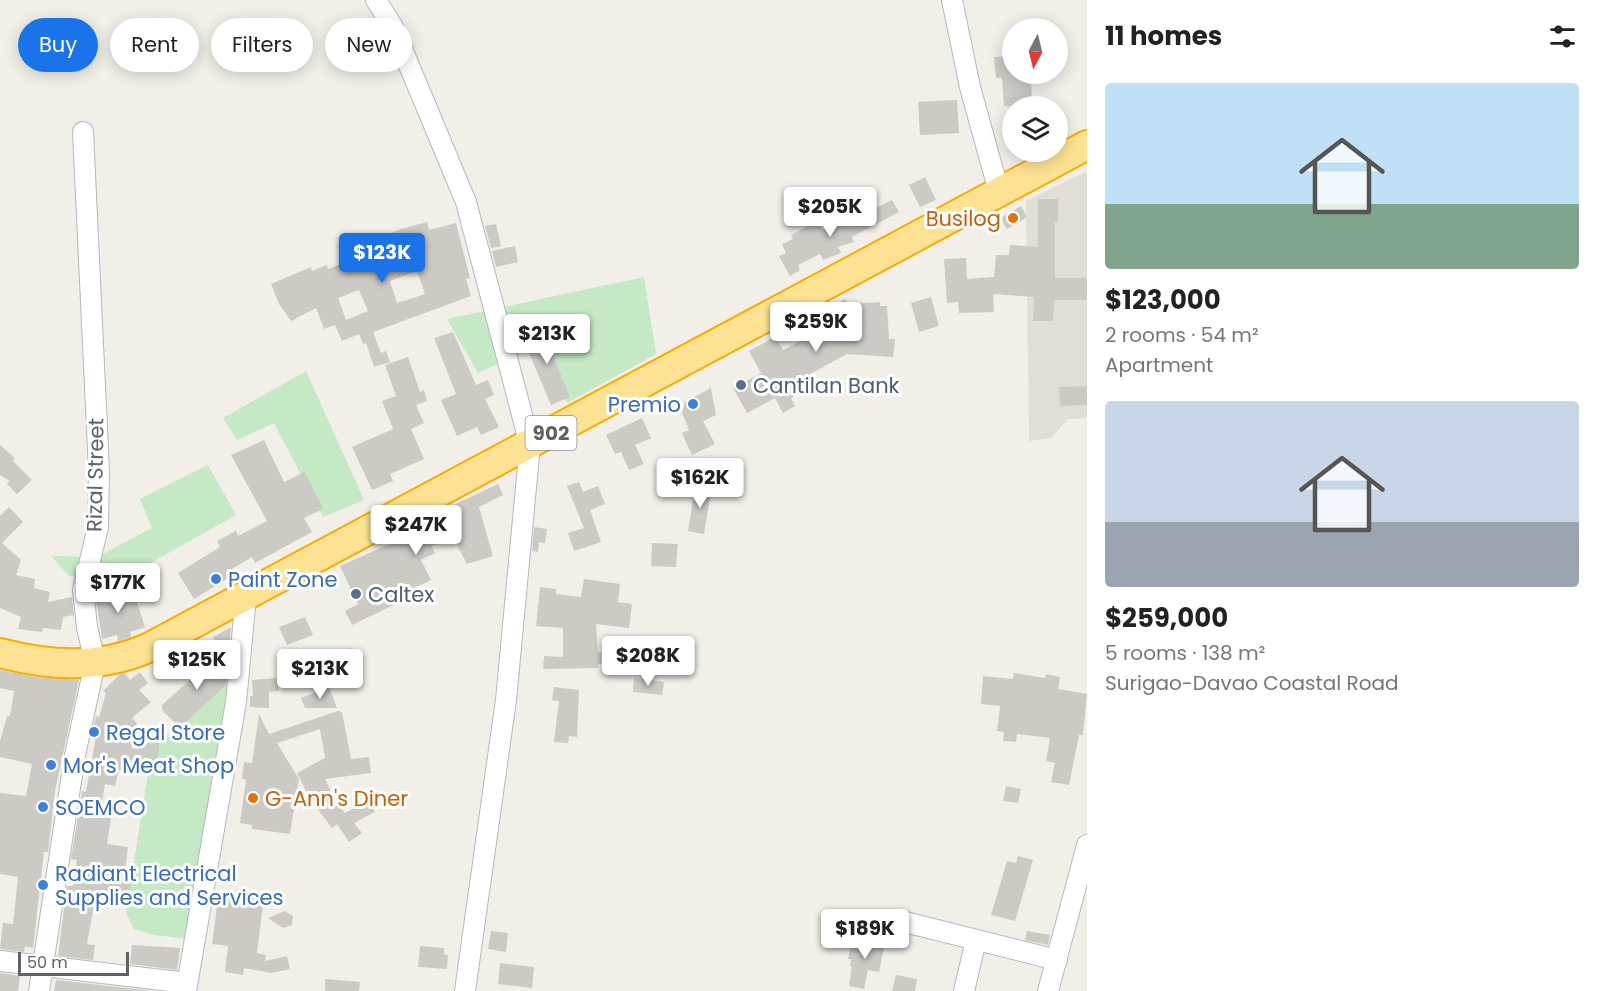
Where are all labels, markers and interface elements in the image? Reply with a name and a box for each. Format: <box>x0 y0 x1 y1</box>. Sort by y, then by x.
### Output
chip: Buy <box>18 18 98 72</box>
chip: Rent <box>110 18 199 72</box>
chip: Filters <box>211 18 313 72</box>
chip: New <box>325 18 412 72</box>
north arrow <box>1002 18 1068 84</box>
map controls <box>1002 18 1068 162</box>
text: 11 homes <box>1105 18 1222 54</box>
icon: filters <box>1546 20 1579 53</box>
button: layers <box>1002 96 1068 162</box>
icon: home <box>1288 122 1396 230</box>
pin: $205K <box>788 187 872 238</box>
text: $205K <box>798 192 862 220</box>
place label: Busilog <box>926 204 1001 233</box>
marker: Busilog <box>1006 211 1020 225</box>
pin: $123K <box>340 233 424 284</box>
text: $123K <box>353 238 411 266</box>
text: $123,000 <box>1105 282 1221 318</box>
pin: $259K <box>774 302 858 353</box>
text: $259K <box>784 307 848 335</box>
pin: $213K <box>505 314 589 365</box>
text: $213K <box>518 319 576 347</box>
text: 2 rooms · 54 m² <box>1105 321 1259 349</box>
text: Apartment <box>1105 351 1213 379</box>
place label: Cantilan Bank <box>753 371 900 400</box>
marker: Cantilan Bank <box>734 378 748 392</box>
place label: Premio <box>608 390 681 419</box>
marker: Premio <box>686 397 700 411</box>
road number: 902 <box>526 416 576 450</box>
street label: Rizal Street <box>80 418 110 532</box>
icon: home <box>1288 440 1396 548</box>
pin: $162K <box>658 458 742 509</box>
text: $162K <box>671 463 729 491</box>
pin: $247K <box>374 505 458 556</box>
text: $247K <box>385 510 447 538</box>
pin: $177K <box>76 563 160 614</box>
place label: Paint Zone <box>228 565 337 594</box>
text: $177K <box>90 568 146 596</box>
marker: Paint Zone <box>209 572 223 586</box>
place label: Caltex <box>368 580 434 609</box>
marker: Caltex <box>349 587 363 601</box>
text: $259,000 <box>1105 600 1228 636</box>
pin: $208K <box>606 636 690 687</box>
text: 5 rooms · 138 m² <box>1105 639 1265 667</box>
pin: $125K <box>155 640 239 691</box>
text: $208K <box>616 641 680 669</box>
text: $125K <box>167 645 227 673</box>
pin: $213K <box>278 649 362 700</box>
text: $213K <box>291 654 349 682</box>
text: Surigao-Davao Coastal Road <box>1105 669 1399 697</box>
place label: Regal Store <box>106 718 225 747</box>
marker: Regal Store <box>87 725 101 739</box>
place label: Mor's Meat Shop <box>63 751 234 780</box>
marker: Mor's Meat Shop <box>44 758 58 772</box>
place label: G-Ann's Diner <box>265 784 408 813</box>
marker: G-Ann's Diner <box>246 791 260 805</box>
place label: SOEMCO <box>55 793 145 822</box>
marker: SOEMCO <box>36 800 50 814</box>
place label: Radiant Electrical Supplies and Services <box>55 859 283 912</box>
marker: Radiant Electrical Supplies and Services <box>36 878 50 892</box>
pin: $189K <box>823 909 907 960</box>
text: $189K <box>835 914 895 942</box>
scale bar <box>18 949 129 976</box>
text: 50 m <box>27 951 68 974</box>

